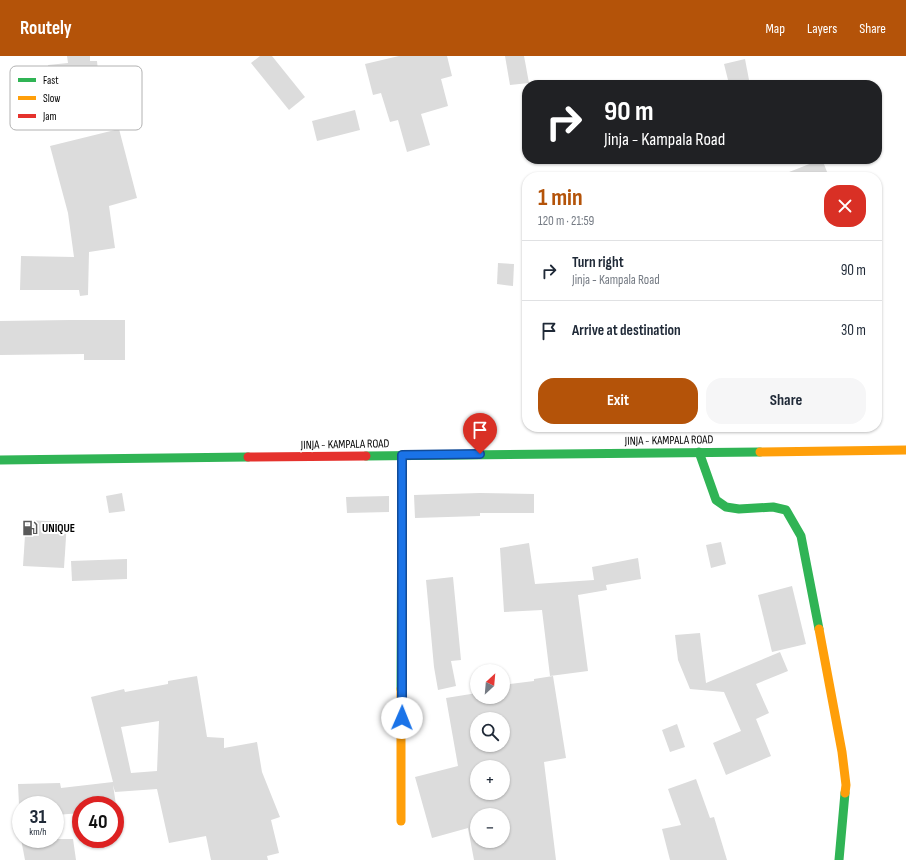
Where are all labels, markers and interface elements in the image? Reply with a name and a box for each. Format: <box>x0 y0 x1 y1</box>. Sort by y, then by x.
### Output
text: Routely <box>20 17 72 40</box>
text: Map <box>765 20 785 37</box>
text: Layers <box>807 20 837 37</box>
text: Share <box>859 20 886 37</box>
legend <box>10 66 142 130</box>
text: Fast <box>43 74 59 87</box>
text: Slow <box>43 92 60 105</box>
text: 90 m <box>604 95 654 128</box>
icon: right <box>538 96 590 148</box>
text: Jam <box>42 110 57 123</box>
text: Jinja - Kampala Road <box>604 129 725 150</box>
text: 1 min <box>538 183 583 212</box>
button: close <box>824 185 866 227</box>
text: 120 m · 21:59 <box>538 213 594 229</box>
text: Turn right <box>572 253 624 272</box>
icon: right <box>538 260 560 282</box>
text: 90 m <box>841 261 866 280</box>
text: Jinja - Kampala Road <box>572 272 660 288</box>
icon: arrive <box>538 320 560 342</box>
text: Arrive at destination <box>572 321 681 340</box>
text: 30 m <box>841 321 866 340</box>
button: Exit <box>538 378 698 424</box>
button: Share <box>706 378 866 424</box>
pin <box>463 413 497 454</box>
icon: arrive <box>469 419 491 441</box>
street label: JINJA - KAMPALA ROAD <box>624 432 713 449</box>
street label: JINJA - KAMPALA ROAD <box>300 436 389 453</box>
fuel station icon: UNIQUE <box>21 519 39 537</box>
place label: UNIQUE <box>42 521 75 536</box>
north arrow <box>470 664 510 704</box>
map controls <box>470 664 510 848</box>
position arrow <box>381 697 423 739</box>
button: search <box>470 712 510 752</box>
button: + <box>470 760 510 800</box>
speed limit sign: 40 <box>72 796 124 848</box>
text: 31 <box>30 805 46 829</box>
button: − <box>470 808 510 848</box>
text: km/h <box>29 826 47 838</box>

